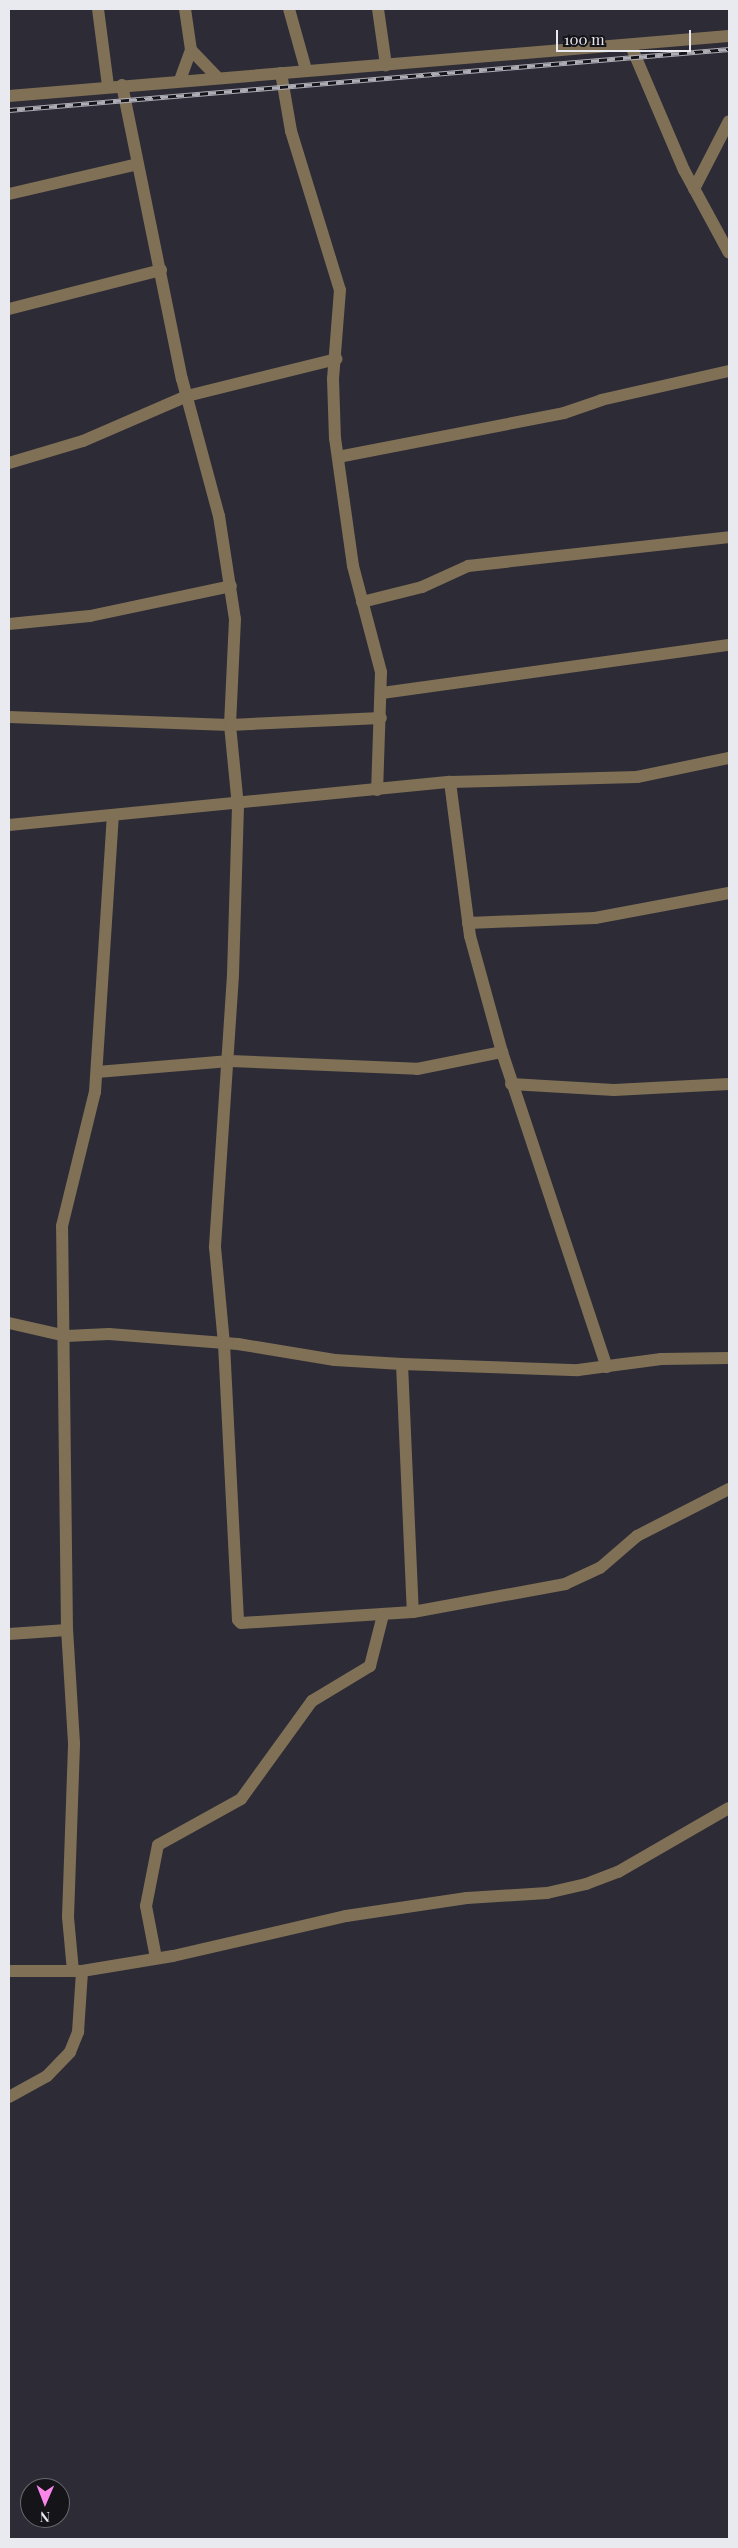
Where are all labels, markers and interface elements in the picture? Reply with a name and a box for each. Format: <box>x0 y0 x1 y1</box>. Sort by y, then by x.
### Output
scale bar <box>558 20 693 52</box>
text: 100 m <box>564 29 605 49</box>
north arrow <box>20 2478 70 2528</box>
text: N <box>40 2508 50 2527</box>

